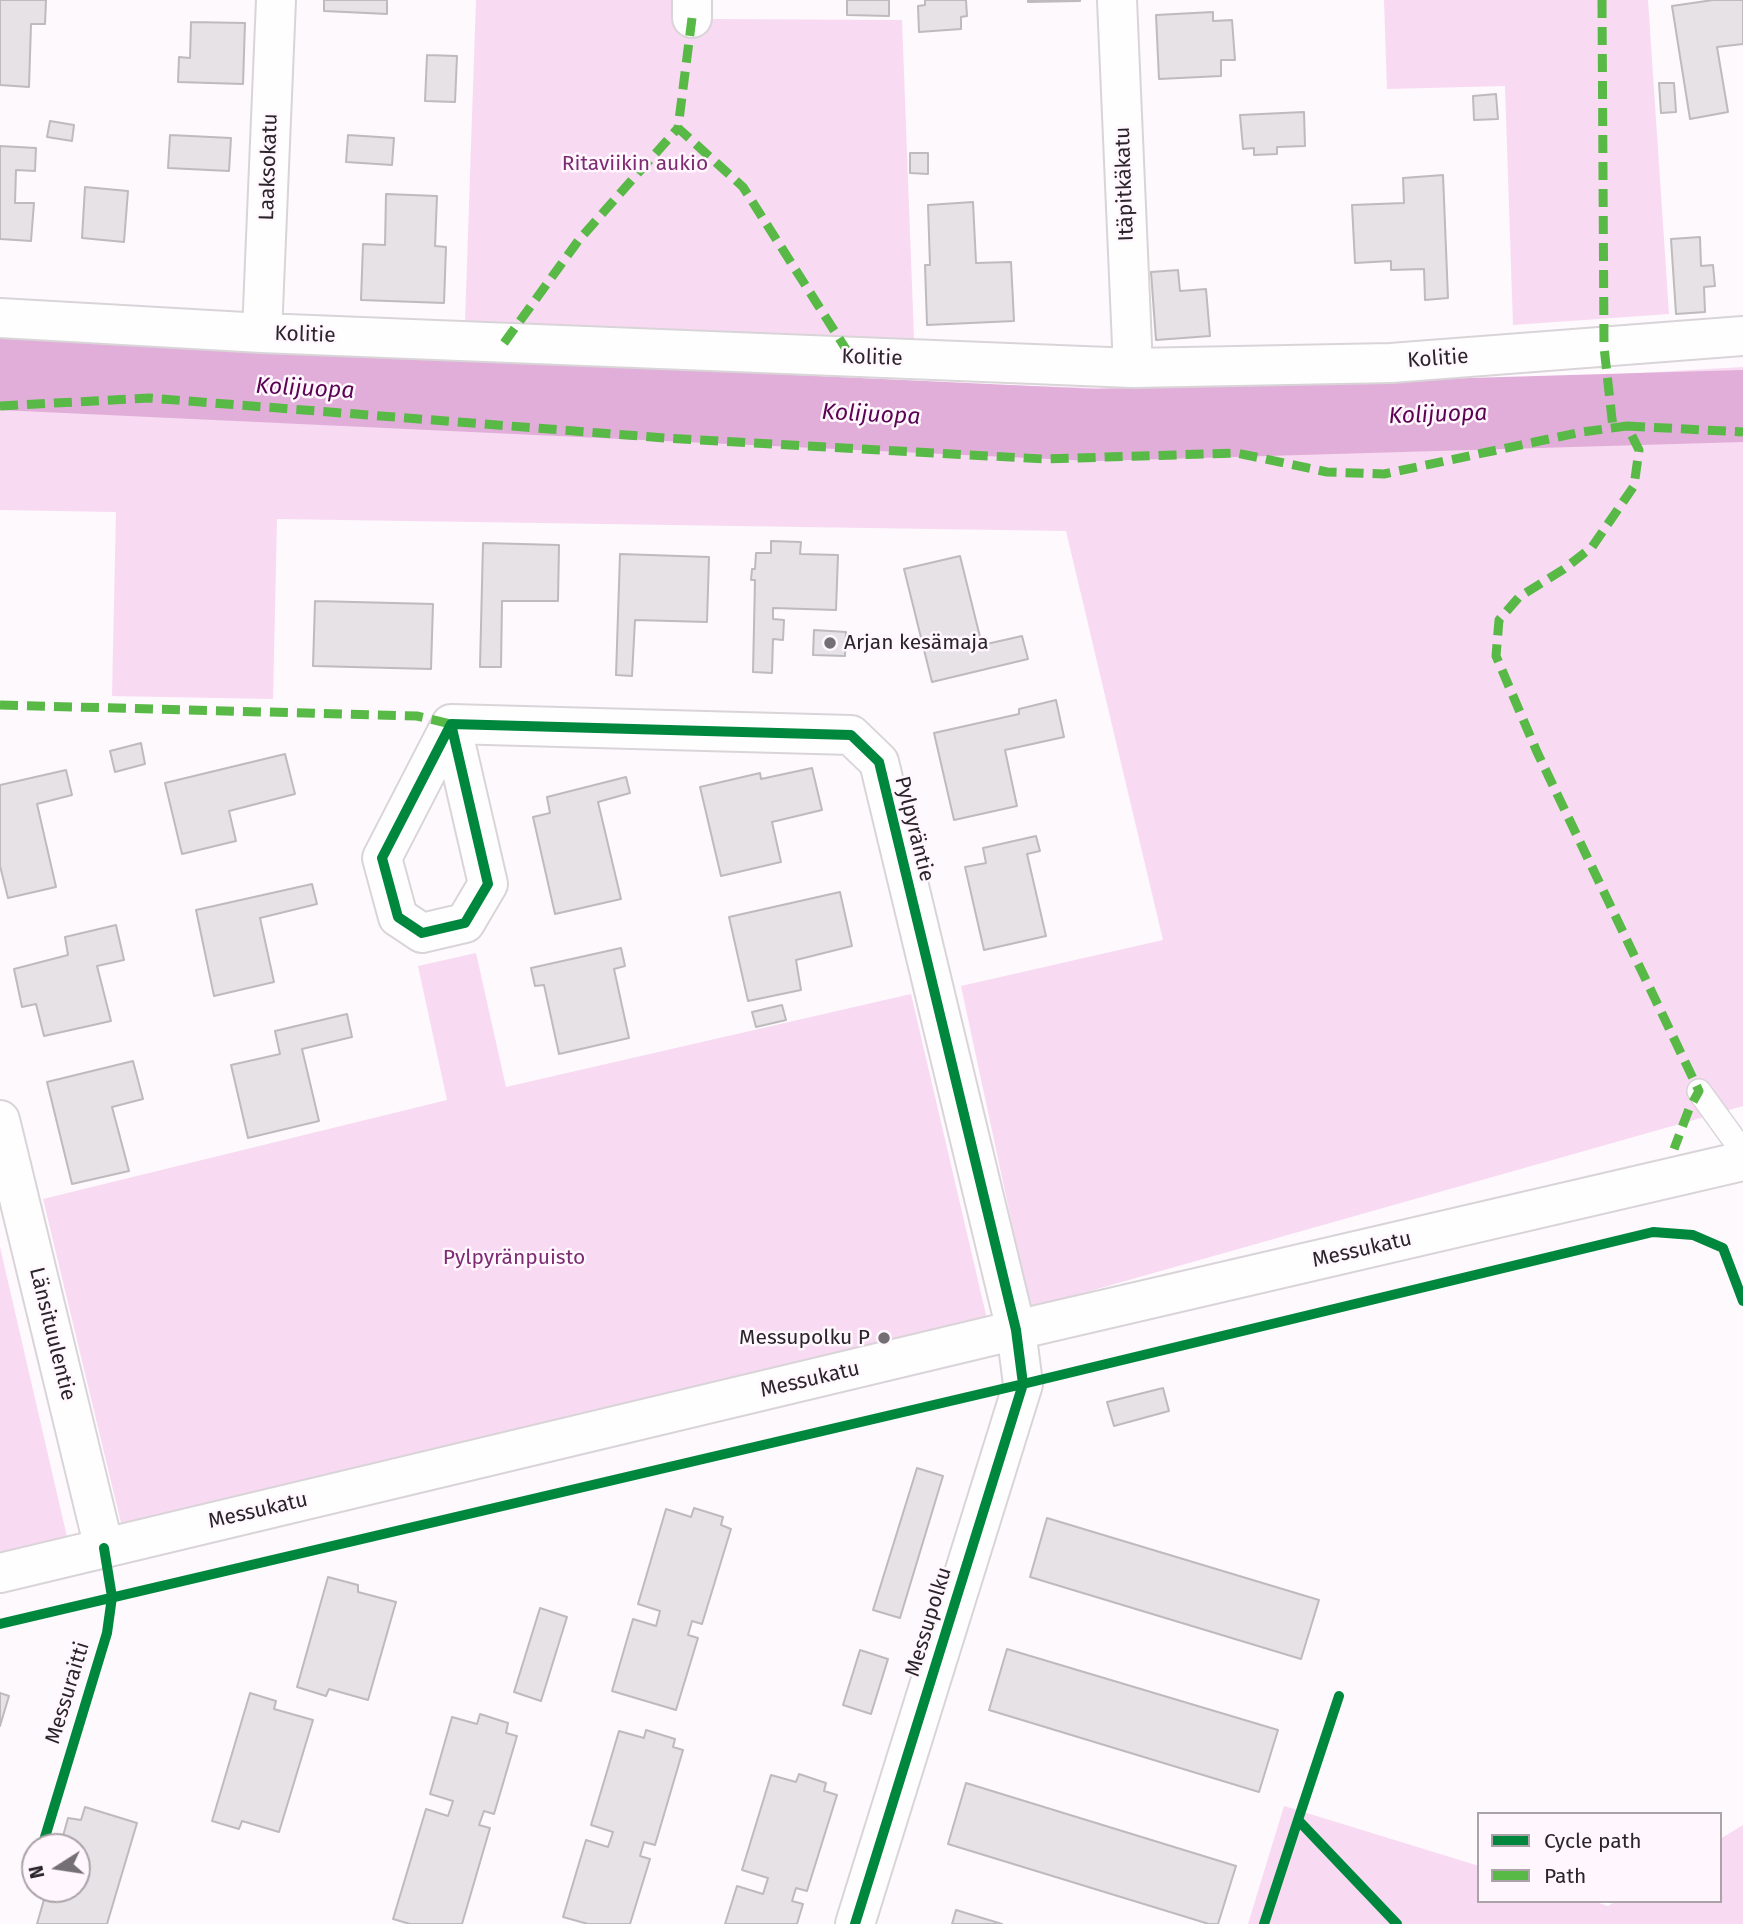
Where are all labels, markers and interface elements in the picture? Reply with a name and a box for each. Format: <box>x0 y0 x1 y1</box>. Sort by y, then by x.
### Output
street label: Laaksokatu <box>255 113 283 221</box>
street label: Itäpitkäkatu <box>1110 126 1140 242</box>
park label: Ritaviikin aukio <box>562 151 708 177</box>
street label: Kolitie <box>274 321 336 349</box>
street label: Kolitie <box>841 344 903 372</box>
street label: Kolitie <box>1407 344 1469 374</box>
water label: Kolijuopa <box>255 373 355 405</box>
water label: Kolijuopa <box>821 399 921 431</box>
water label: Kolijuopa <box>1388 399 1488 431</box>
place label: Arjan kesämaja <box>844 630 989 656</box>
marker: Arjan kesämaja <box>822 635 838 651</box>
street label: Pylpyräntie <box>889 774 939 884</box>
street label: Messukatu <box>1310 1226 1414 1274</box>
park label: Pylpyränpuisto <box>443 1245 585 1271</box>
street label: Länsituulentie <box>23 1265 81 1403</box>
place label: Messupolku P <box>739 1325 870 1351</box>
marker: Messupolku P <box>876 1330 892 1346</box>
street label: Messukatu <box>758 1356 862 1404</box>
street label: Messukatu <box>206 1487 310 1535</box>
street label: Messupolku <box>900 1564 958 1680</box>
street label: Messuraitti <box>41 1639 95 1747</box>
legend <box>1477 1812 1722 1903</box>
text: Cycle path <box>1544 1828 1642 1854</box>
north arrow <box>21 1833 91 1903</box>
text: Path <box>1544 1863 1586 1889</box>
text: N <box>24 1864 49 1881</box>

